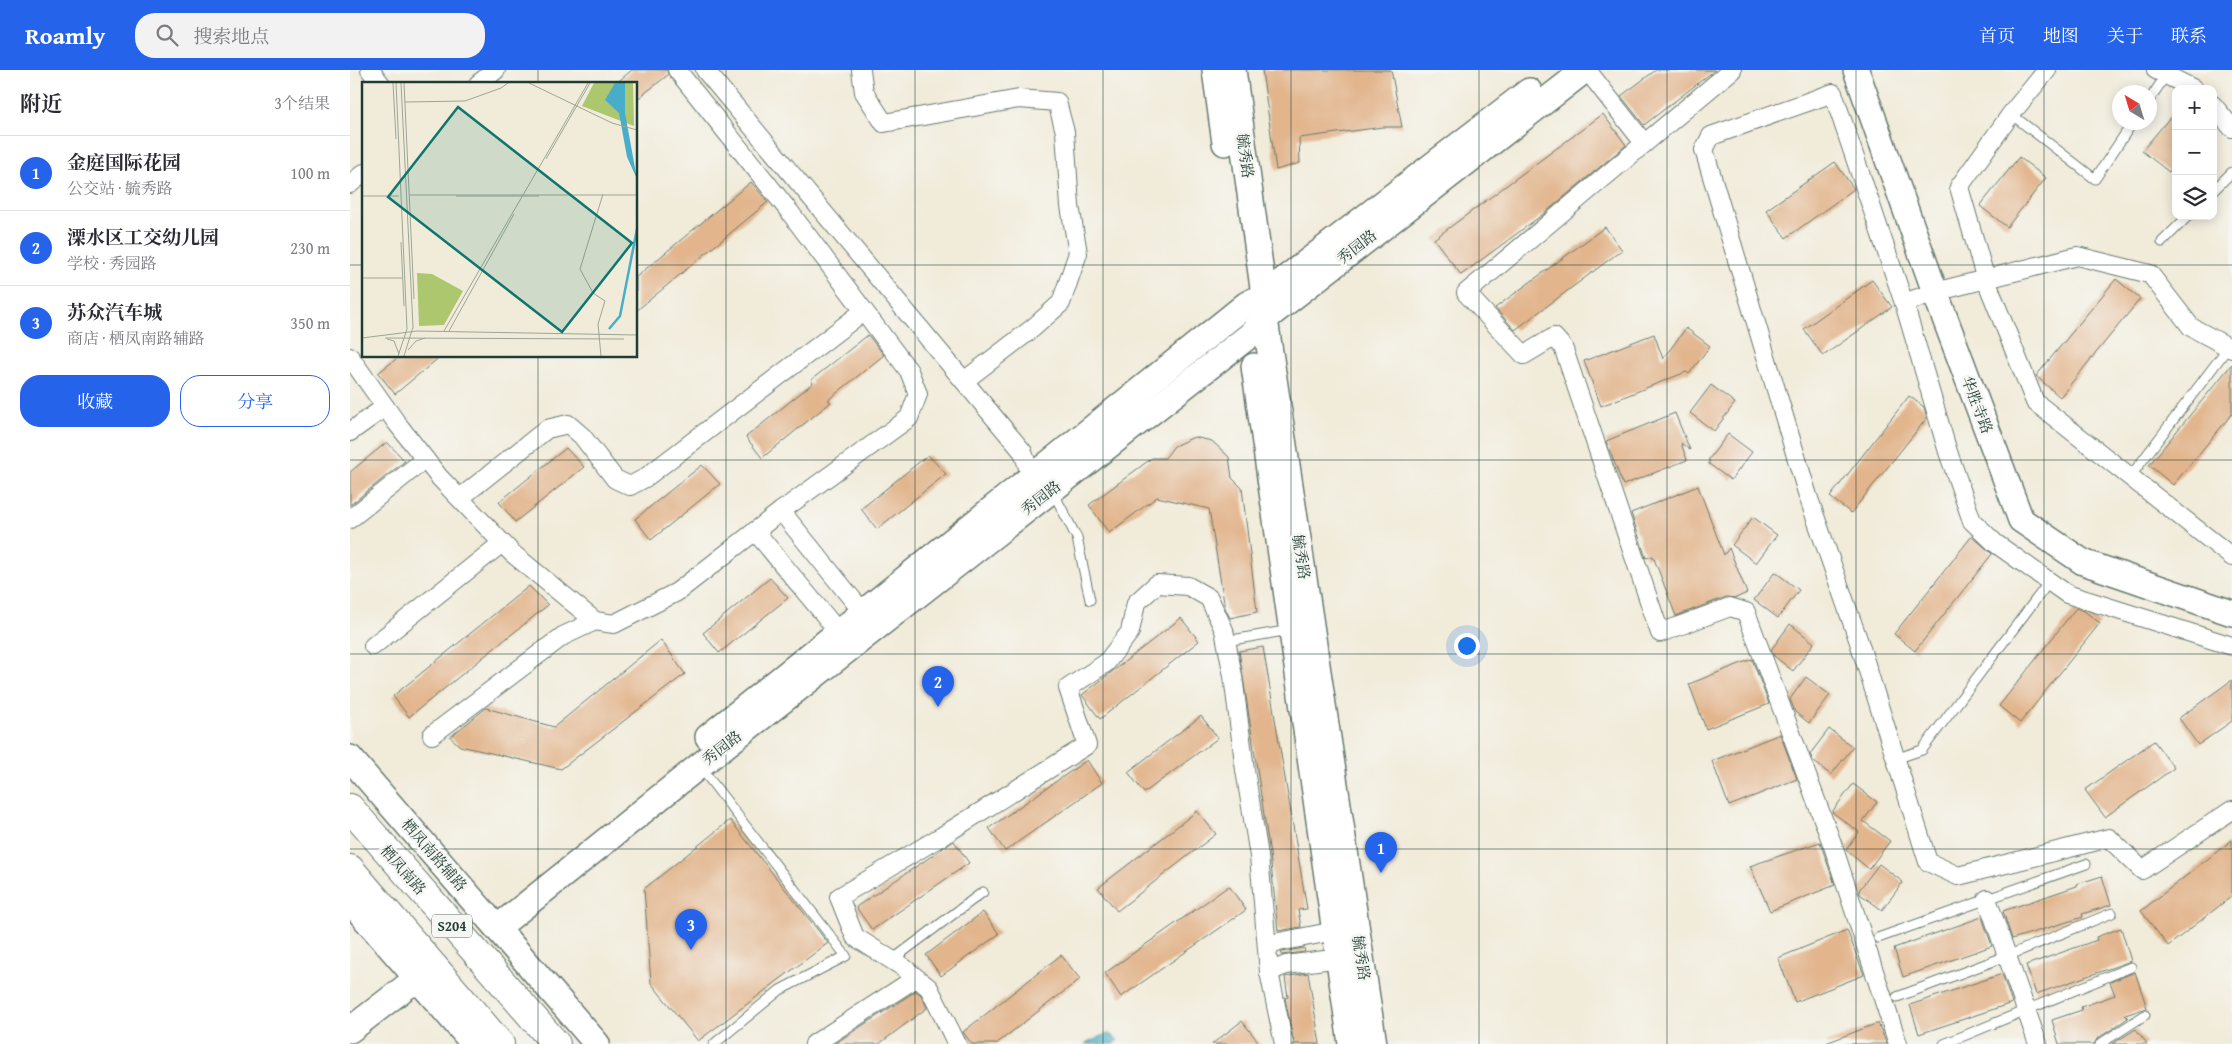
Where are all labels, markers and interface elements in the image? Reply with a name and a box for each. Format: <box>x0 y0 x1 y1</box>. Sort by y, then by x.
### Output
search box <box>135 13 485 58</box>
text: Roamly <box>25 18 105 53</box>
icon: search <box>153 21 181 49</box>
text: 搜索地点 <box>193 22 269 50</box>
text: 首页 <box>1979 22 2015 49</box>
text: 地图 <box>2043 22 2079 49</box>
text: 关于 <box>2107 22 2143 49</box>
text: 联系 <box>2171 22 2207 49</box>
inset map <box>362 82 638 358</box>
north arrow <box>2112 85 2157 130</box>
map controls <box>2172 85 2217 220</box>
button: + <box>2172 85 2217 130</box>
text: 附近 <box>20 88 62 119</box>
text: 3个结果 <box>274 91 330 115</box>
button: − <box>2172 130 2217 175</box>
street label: 毓秀路 <box>1232 132 1259 180</box>
text: 金庭国际花园 <box>67 148 181 176</box>
text: 1 <box>32 161 40 185</box>
text: 100 m <box>290 161 330 185</box>
button: layers <box>2172 175 2217 220</box>
text: 公交站 · 毓秀路 <box>67 176 173 200</box>
text: 溧水区工交幼儿园 <box>67 223 219 251</box>
street label: 秀园路 <box>1332 224 1381 269</box>
text: 2 <box>32 236 40 260</box>
text: 230 m <box>290 236 330 260</box>
text: 学校 · 秀园路 <box>67 251 157 275</box>
text: 苏众汽车城 <box>67 298 162 326</box>
text: 3 <box>32 311 40 335</box>
text: 350 m <box>290 311 330 335</box>
text: 商店 · 栖凤南路辅路 <box>67 326 205 350</box>
street label: 华胜寺路 <box>1957 373 1998 437</box>
button: 收藏 <box>20 375 170 427</box>
button: 分享 <box>180 375 330 427</box>
street label: 秀园路 <box>1016 475 1065 520</box>
street label: 毓秀路 <box>1288 533 1315 581</box>
your location <box>1454 633 1480 659</box>
pin: 2 <box>922 666 954 707</box>
street label: 秀园路 <box>697 725 746 770</box>
street label: 栖凤南路辅路 <box>398 815 470 895</box>
pin: 1 <box>1365 832 1397 873</box>
street label: 栖凤南路 <box>377 841 429 899</box>
pin: 3 <box>675 909 707 950</box>
road number: S204 <box>432 914 472 938</box>
street label: 毓秀路 <box>1348 934 1375 982</box>

